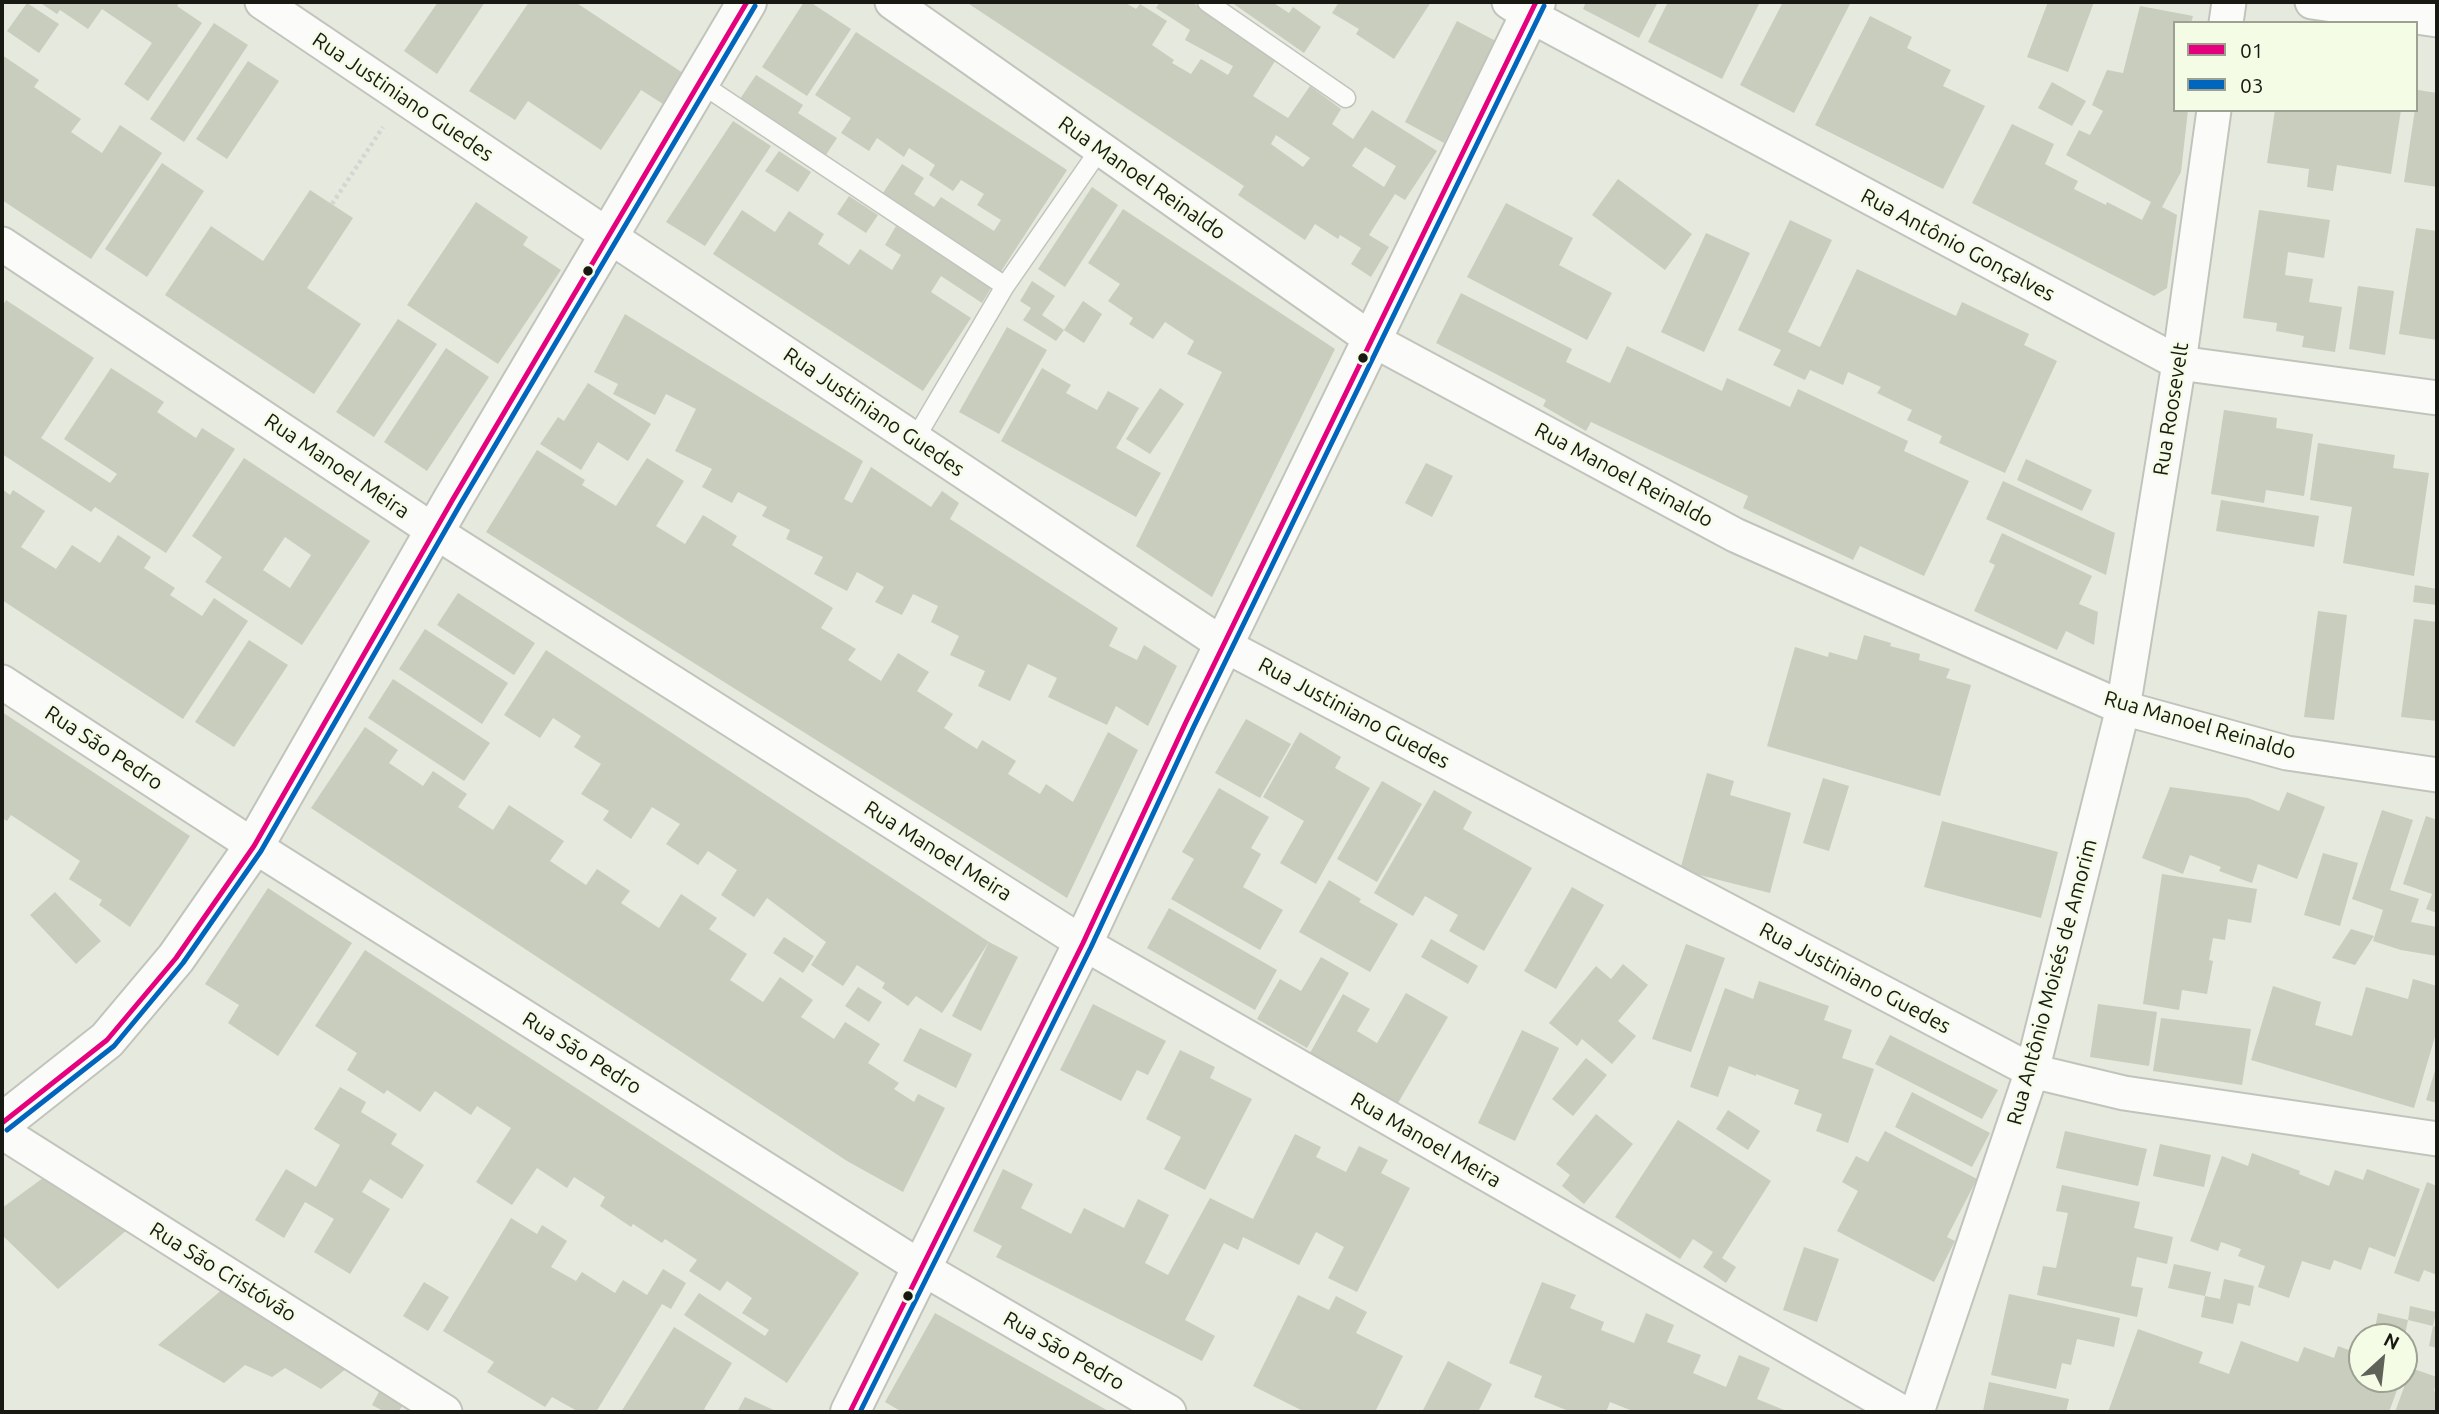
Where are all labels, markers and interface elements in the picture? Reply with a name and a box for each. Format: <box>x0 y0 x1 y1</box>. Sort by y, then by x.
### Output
legend <box>2173 21 2418 112</box>
street label: Rua Justiniano Guedes <box>308 27 498 167</box>
text: 01 <box>2240 38 2264 62</box>
text: 03 <box>2240 73 2264 97</box>
street label: Rua Manoel Reinaldo <box>1053 111 1231 245</box>
street label: Rua Antônio Gonçalves <box>1857 183 2059 307</box>
unlabelled marker <box>581 264 595 278</box>
street label: Rua Roosevelt <box>2148 341 2194 477</box>
street label: Rua Justiniano Guedes <box>779 342 969 482</box>
unlabelled marker <box>1356 351 1370 365</box>
street label: Rua Manoel Meira <box>260 408 414 524</box>
street label: Rua Manoel Reinaldo <box>1530 417 1718 533</box>
street label: Rua Justiniano Guedes <box>1254 652 1454 774</box>
street label: Rua Manoel Reinaldo <box>2101 686 2299 764</box>
street label: Rua São Pedro <box>40 700 168 796</box>
street label: Rua Manoel Meira <box>859 795 1017 907</box>
street label: Rua Antônio Moisés de Amorim <box>2002 836 2102 1128</box>
street label: Rua Justiniano Guedes <box>1755 917 1955 1039</box>
street label: Rua São Pedro <box>518 1006 646 1100</box>
street label: Rua Manoel Meira <box>1346 1087 1506 1193</box>
street label: Rua São Cristóvão <box>145 1217 301 1327</box>
unlabelled marker <box>901 1289 915 1303</box>
street label: Rua São Pedro <box>999 1306 1129 1396</box>
north arrow <box>2348 1323 2418 1393</box>
text: N <box>2380 1328 2403 1354</box>

